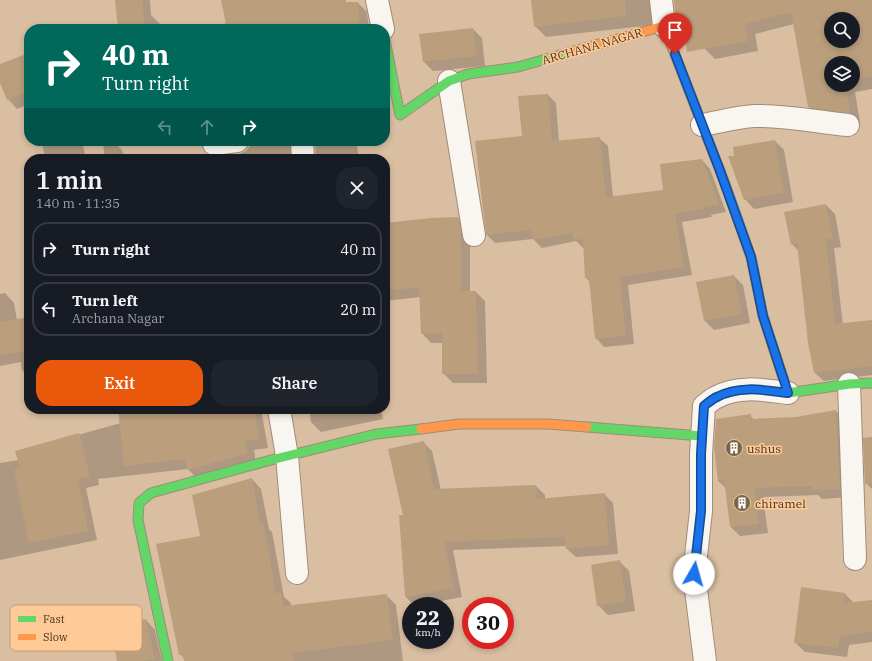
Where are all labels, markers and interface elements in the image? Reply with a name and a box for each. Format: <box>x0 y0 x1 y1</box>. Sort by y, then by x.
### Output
map controls <box>824 12 860 92</box>
button: search <box>824 12 860 48</box>
pin <box>658 13 692 54</box>
icon: arrive <box>664 19 686 41</box>
street label: ARCHANA NAGAR <box>540 24 644 68</box>
text: 40 m <box>102 36 169 73</box>
icon: right <box>36 40 88 92</box>
button: layers <box>824 56 860 92</box>
text: Turn right <box>102 72 189 95</box>
icon: left <box>154 116 176 138</box>
icon: ahead <box>196 116 218 138</box>
icon: right <box>238 116 260 138</box>
text: 1 min <box>36 164 103 196</box>
button: close <box>336 167 378 209</box>
text: 140 m · 11:35 <box>36 195 120 212</box>
icon: right <box>38 238 60 260</box>
text: Turn right <box>72 240 150 259</box>
text: 40 m <box>340 240 376 259</box>
text: Turn left <box>72 291 138 310</box>
icon: left <box>38 298 60 320</box>
text: 20 m <box>340 300 376 319</box>
text: Archana Nagar <box>72 310 164 327</box>
button: Exit <box>36 360 203 406</box>
button: Share <box>211 360 378 406</box>
building icon: ushus <box>724 438 744 458</box>
place label: ushus <box>747 441 781 456</box>
building icon: chiramel <box>732 493 752 513</box>
place label: chiramel <box>755 496 806 511</box>
position arrow <box>673 553 715 595</box>
speed limit sign: 30 <box>462 597 514 649</box>
text: 22 <box>416 604 440 631</box>
legend <box>10 605 142 651</box>
text: Fast <box>43 612 65 626</box>
text: km/h <box>415 626 441 639</box>
text: Slow <box>43 630 68 644</box>

